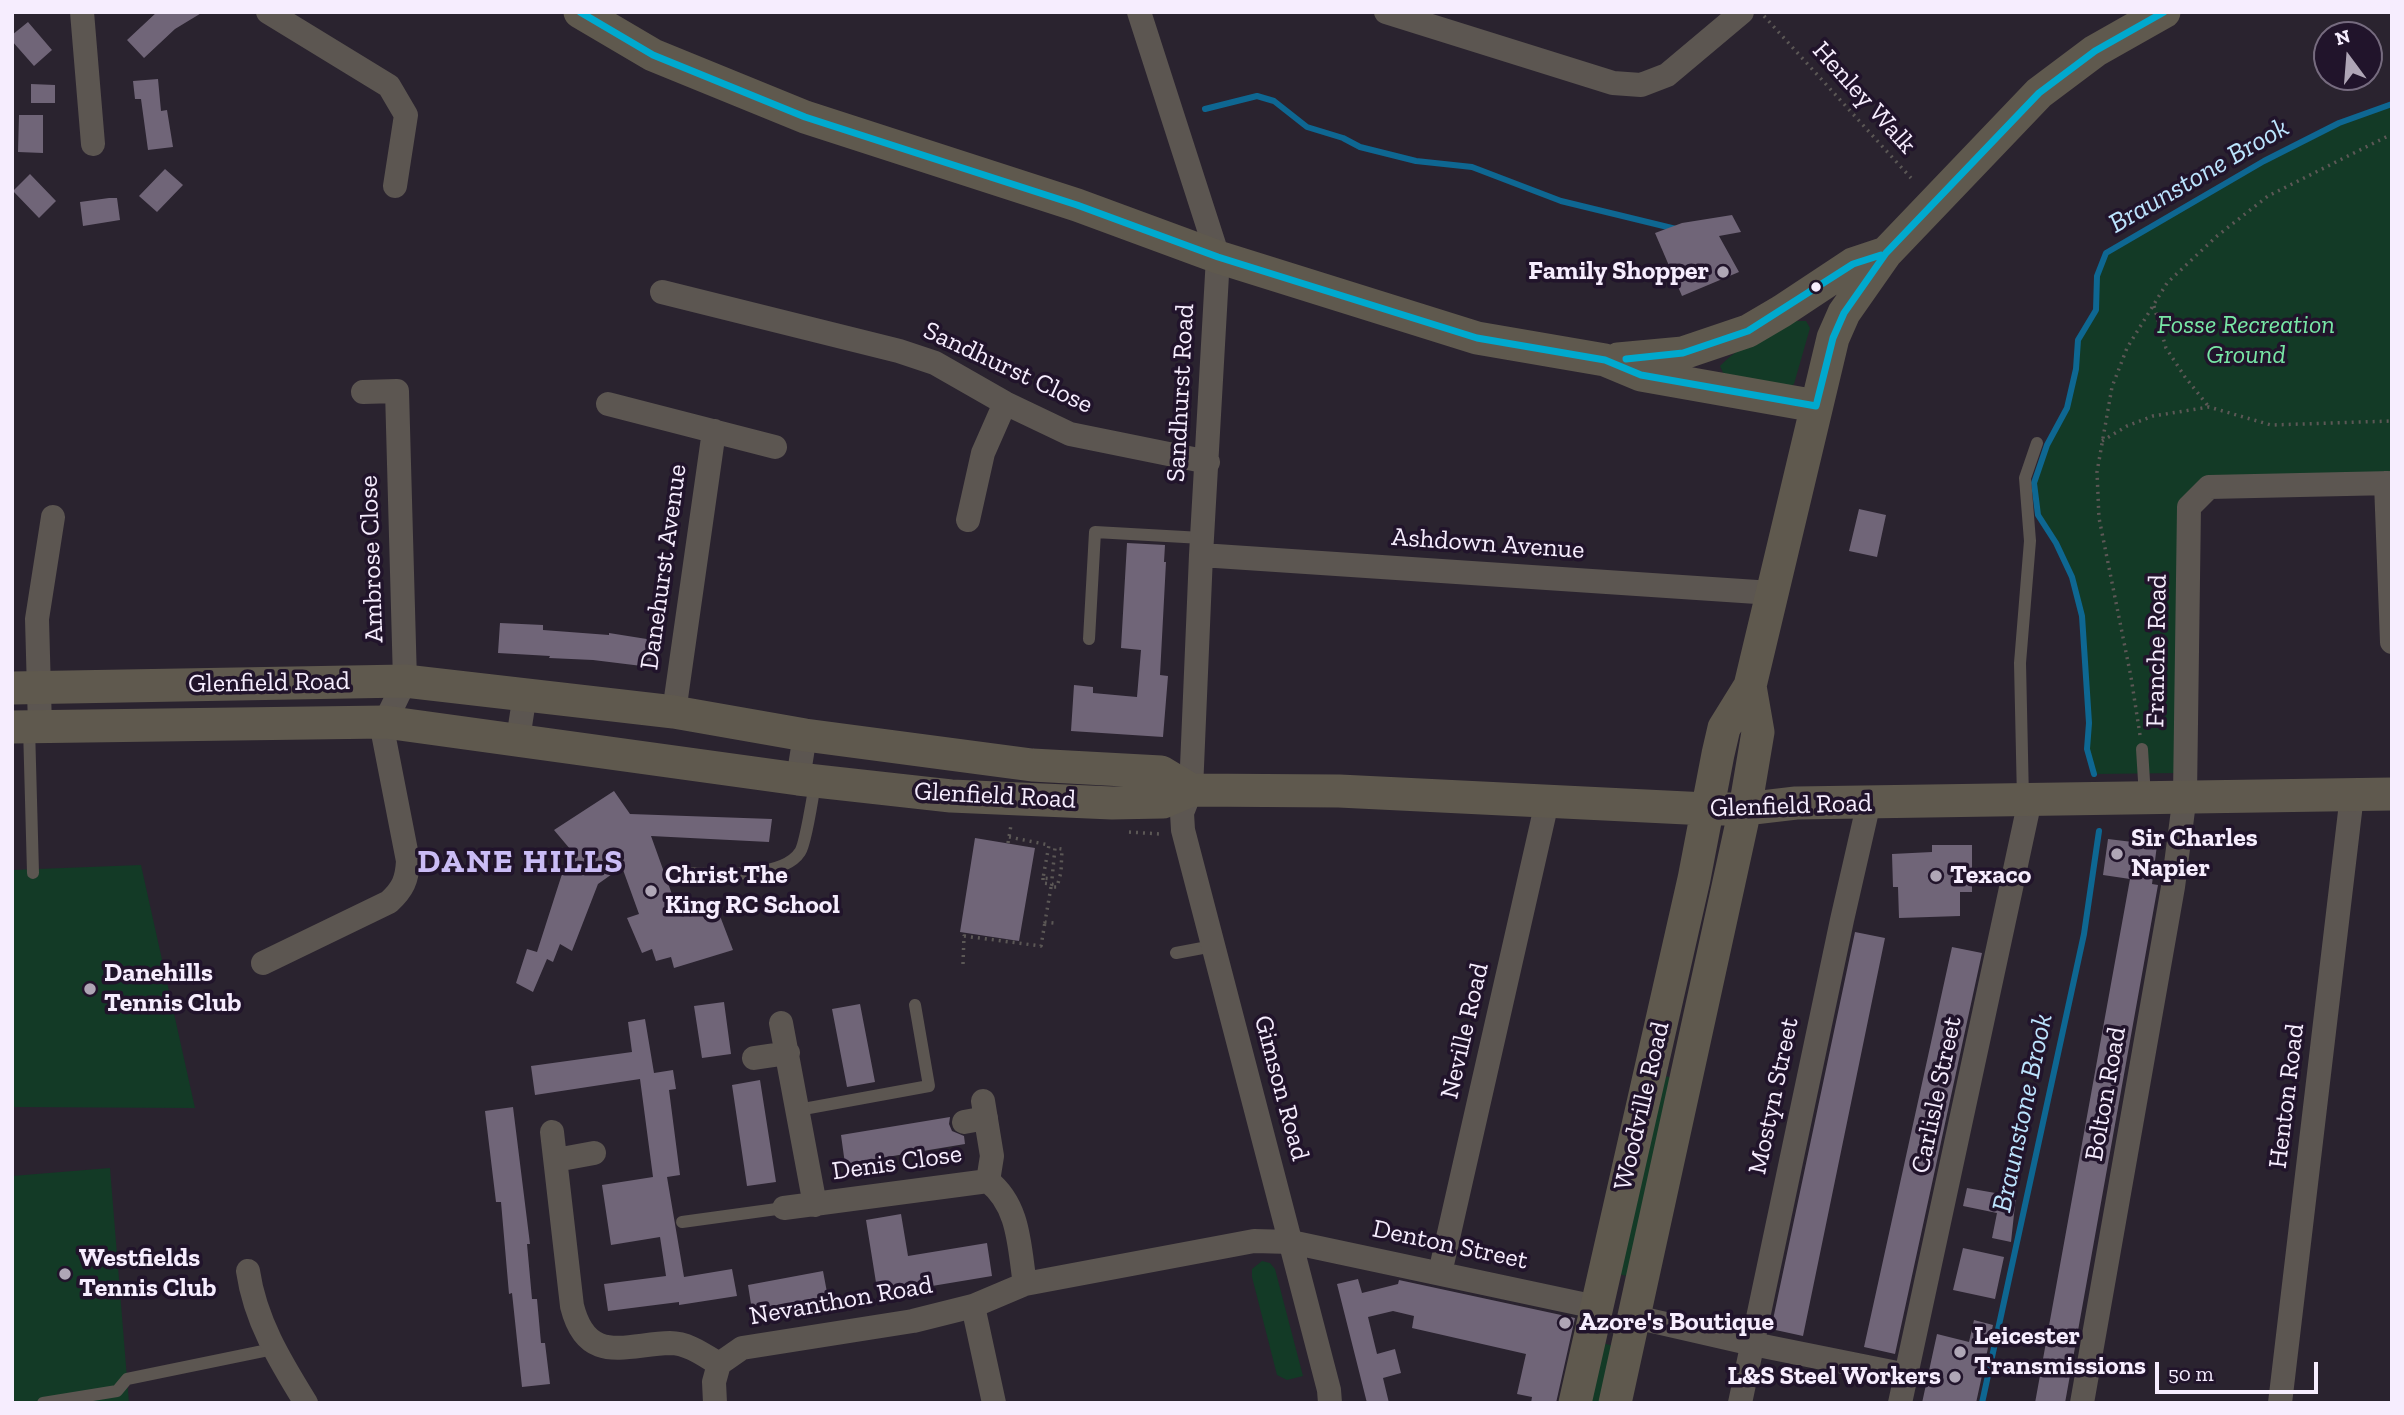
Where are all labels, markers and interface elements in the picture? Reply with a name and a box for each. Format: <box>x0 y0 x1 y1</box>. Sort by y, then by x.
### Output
north arrow <box>2313 21 2383 91</box>
text: N <box>2333 24 2353 50</box>
street label: Henley Walk <box>1806 35 1922 161</box>
water label: Braunstone Brook <box>2103 111 2295 241</box>
place label: Family Shopper <box>1528 256 1709 288</box>
marker: Family Shopper <box>1715 264 1731 280</box>
unlabelled marker <box>1809 280 1823 294</box>
street label: Sandhurst Road <box>1161 303 1201 483</box>
park label: Fosse Recreation Ground <box>2157 310 2335 372</box>
street label: Sandhurst Close <box>918 315 1098 421</box>
street label: Danehurst Avenue <box>634 462 694 672</box>
street label: Ambrose Close <box>353 475 391 643</box>
street label: Ashdown Avenue <box>1391 522 1585 566</box>
street label: Franche Road <box>2140 574 2174 728</box>
street label: Glenfield Road <box>188 666 350 700</box>
street label: Glenfield Road <box>913 776 1077 816</box>
street label: Glenfield Road <box>1710 788 1872 824</box>
place label: Sir Charles Napier <box>2131 823 2258 884</box>
district label: DANE HILLS <box>419 843 623 883</box>
marker: Sir Charles Napier <box>2109 846 2125 862</box>
place label: Christ The King RC School <box>665 860 840 922</box>
place label: Texaco <box>1950 860 2031 892</box>
marker: Texaco <box>1928 868 1944 884</box>
marker: Christ The King RC School <box>643 883 659 899</box>
place label: Danehills Tennis Club <box>104 958 241 1020</box>
street label: Neville Road <box>1434 960 1496 1102</box>
marker: Danehills Tennis Club <box>82 981 98 997</box>
water label: Braunstone Brook <box>1986 1011 2060 1215</box>
street label: Gimson Road <box>1247 1012 1315 1164</box>
street label: Carlisle Street <box>1905 1014 1969 1176</box>
street label: Mostyn Street <box>1742 1015 1806 1177</box>
street label: Woodville Road <box>1607 1019 1677 1193</box>
street label: Henton Road <box>2263 1022 2311 1170</box>
street label: Bolton Road <box>2079 1025 2133 1163</box>
street label: Denis Close <box>830 1138 964 1188</box>
street label: Denton Street <box>1370 1213 1530 1277</box>
place label: Westfields Tennis Club <box>79 1243 216 1304</box>
marker: Westfields Tennis Club <box>57 1266 73 1282</box>
street label: Nevanthon Road <box>747 1270 935 1332</box>
place label: Azore's Boutique <box>1579 1307 1774 1339</box>
marker: Azore's Boutique <box>1557 1315 1573 1331</box>
place label: Leicester Transmissions <box>1974 1321 2146 1382</box>
marker: Leicester Transmissions <box>1952 1344 1968 1360</box>
scale bar <box>2159 1348 2322 1392</box>
place label: L&S Steel Workers <box>1727 1361 1941 1393</box>
text: 50 m <box>2168 1361 2214 1386</box>
marker: L&S Steel Workers <box>1947 1369 1963 1385</box>

